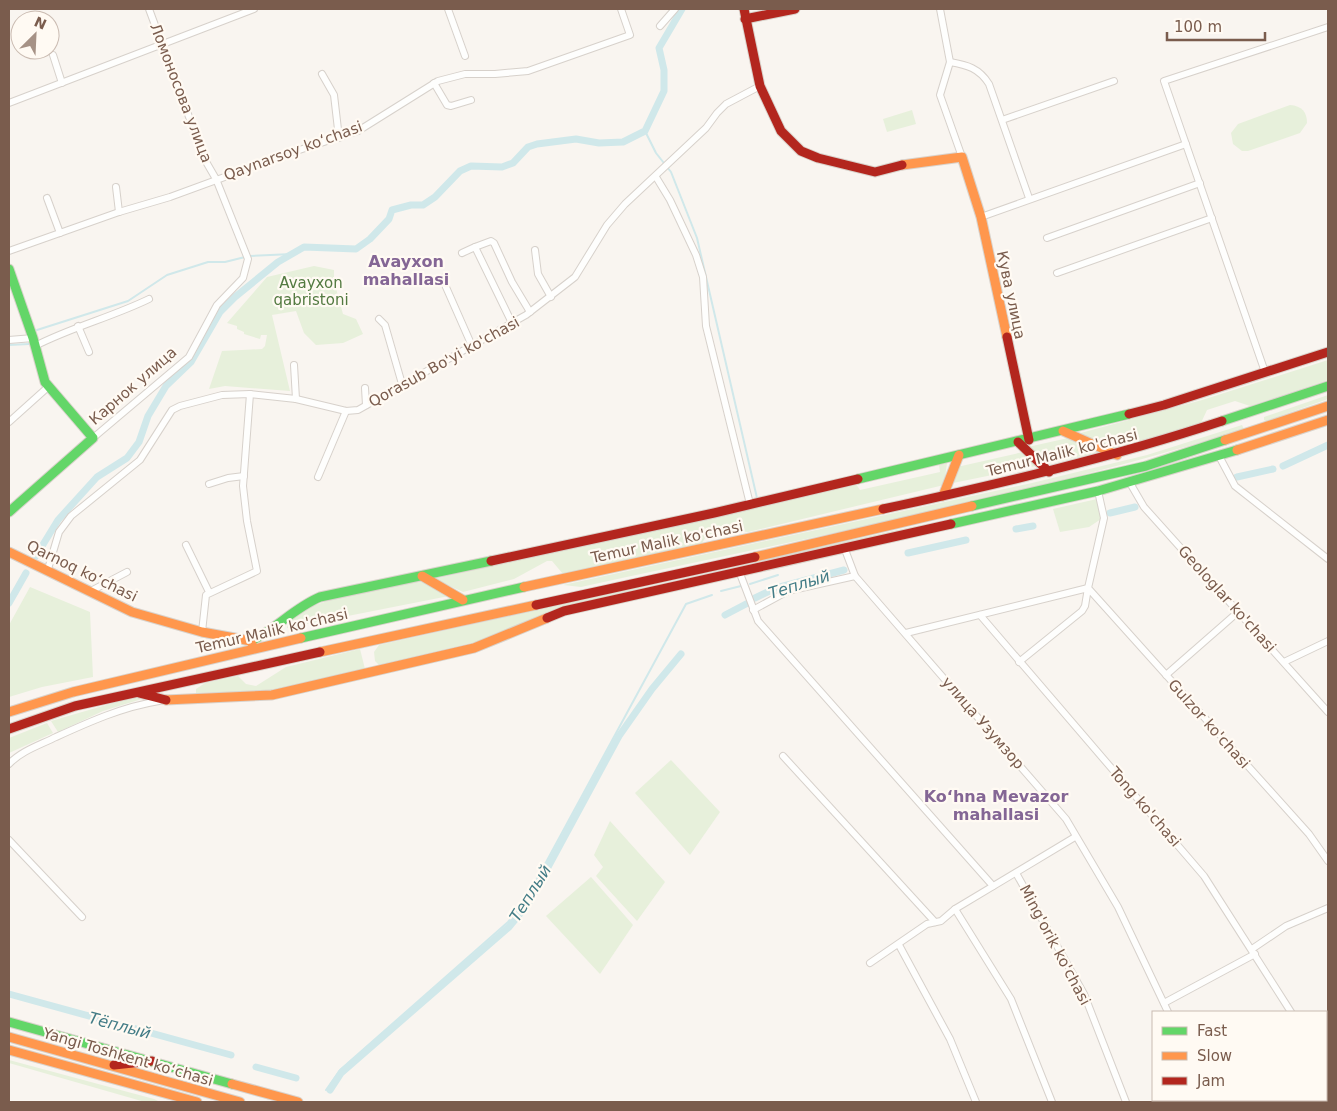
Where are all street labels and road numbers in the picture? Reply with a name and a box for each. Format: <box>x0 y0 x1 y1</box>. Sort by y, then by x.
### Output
street label: Ломоносова улица <box>146 21 216 165</box>
street label: Qaynarsoy koʻchasi <box>221 118 365 184</box>
street label: Кува улица <box>993 249 1029 341</box>
street label: Qorasub Bo'yi ko'chasi <box>365 313 523 411</box>
street label: Карнок улица <box>86 343 180 429</box>
street label: Temur Malik ko'chasi <box>984 425 1139 481</box>
street label: Temur Malik ko'chasi <box>588 517 745 567</box>
street label: Qarnoq koʻchasi <box>24 536 140 606</box>
street label: Geologlar ko'chasi <box>1174 542 1280 656</box>
street label: Temur Malik ko'chasi <box>193 605 350 657</box>
street label: улица Узумзор <box>938 673 1028 773</box>
street label: Gulzor ko'chasi <box>1164 676 1254 772</box>
street label: Tong ko'chasi <box>1105 763 1185 851</box>
street label: Ming'orik ko'chasi <box>1016 882 1094 1008</box>
street label: Yangi Toshkent ko‘chasi <box>40 1024 215 1090</box>

